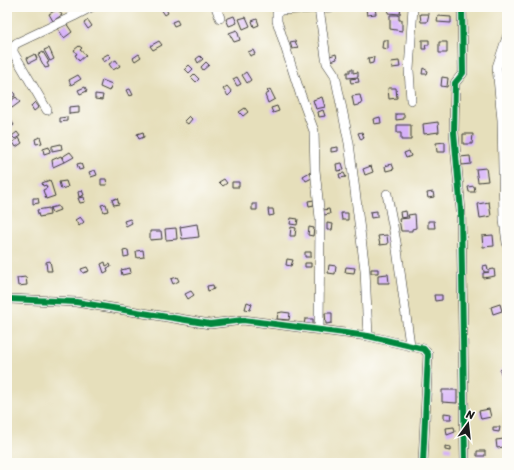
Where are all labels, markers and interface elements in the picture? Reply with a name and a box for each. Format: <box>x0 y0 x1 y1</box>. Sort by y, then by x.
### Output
north arrow <box>448 404 488 444</box>
text: N <box>463 404 477 425</box>

